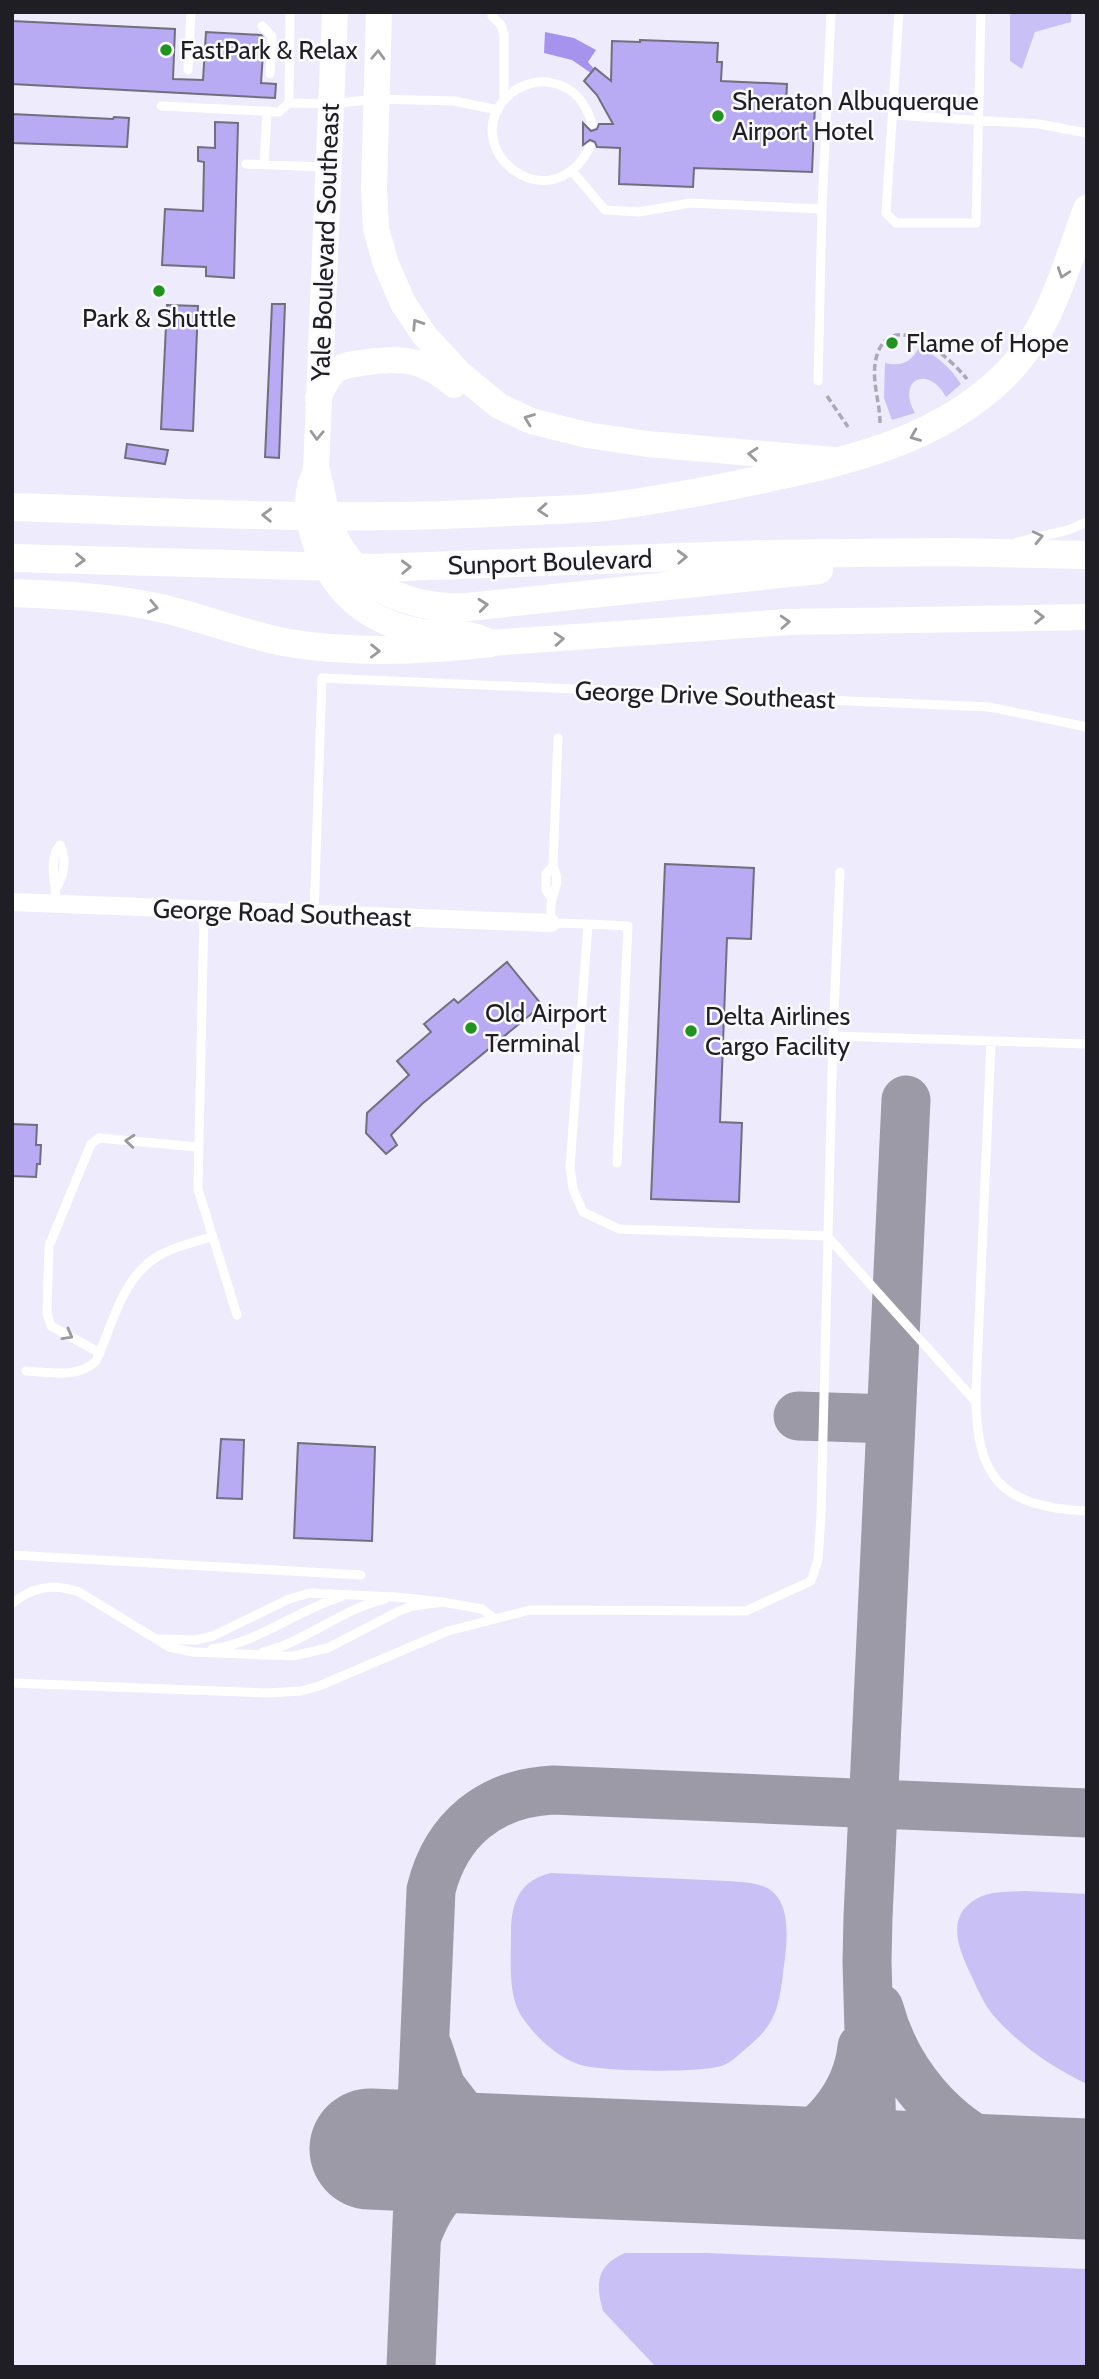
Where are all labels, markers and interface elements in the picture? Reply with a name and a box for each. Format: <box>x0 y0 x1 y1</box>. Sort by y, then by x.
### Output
place label: FastPark & Relax <box>180 34 358 66</box>
marker: FastPark & Relax <box>158 42 174 58</box>
one-way arrow <box>370 50 386 60</box>
place label: Sheraton Albuquerque Airport Hotel <box>732 85 979 147</box>
street label: Yale Boulevard Southeast <box>304 102 346 382</box>
marker: Sheraton Albuquerque Airport Hotel <box>710 108 726 124</box>
one-way arrow <box>1057 267 1071 279</box>
marker: Park & Shuttle <box>151 283 167 299</box>
place label: Park & Shuttle <box>82 302 236 334</box>
one-way arrow <box>412 318 425 331</box>
place label: Flame of Hope <box>906 327 1069 359</box>
marker: Flame of Hope <box>884 335 900 351</box>
one-way arrow <box>523 414 535 428</box>
one-way arrow <box>910 427 922 441</box>
one-way arrow <box>309 430 325 441</box>
one-way arrow <box>747 446 759 461</box>
one-way arrow <box>537 502 548 517</box>
one-way arrow <box>261 507 272 522</box>
one-way arrow <box>1032 531 1044 546</box>
street label: Sunport Boulevard <box>447 542 653 582</box>
one-way arrow <box>677 550 688 565</box>
one-way arrow <box>75 553 86 568</box>
one-way arrow <box>401 560 412 575</box>
one-way arrow <box>147 598 159 613</box>
one-way arrow <box>478 598 489 613</box>
one-way arrow <box>1034 609 1045 625</box>
one-way arrow <box>780 615 791 630</box>
one-way arrow <box>553 632 564 647</box>
one-way arrow <box>371 643 381 659</box>
street label: George Drive Southeast <box>574 674 836 716</box>
street label: George Road Southeast <box>152 892 412 934</box>
place label: Old Airport Terminal <box>485 997 607 1059</box>
place label: Delta Airlines Cargo Facility <box>705 1000 850 1062</box>
marker: Old Airport Terminal <box>463 1020 479 1036</box>
marker: Delta Airlines Cargo Facility <box>683 1023 699 1039</box>
one-way arrow <box>125 1134 136 1149</box>
one-way arrow <box>61 1327 73 1340</box>

